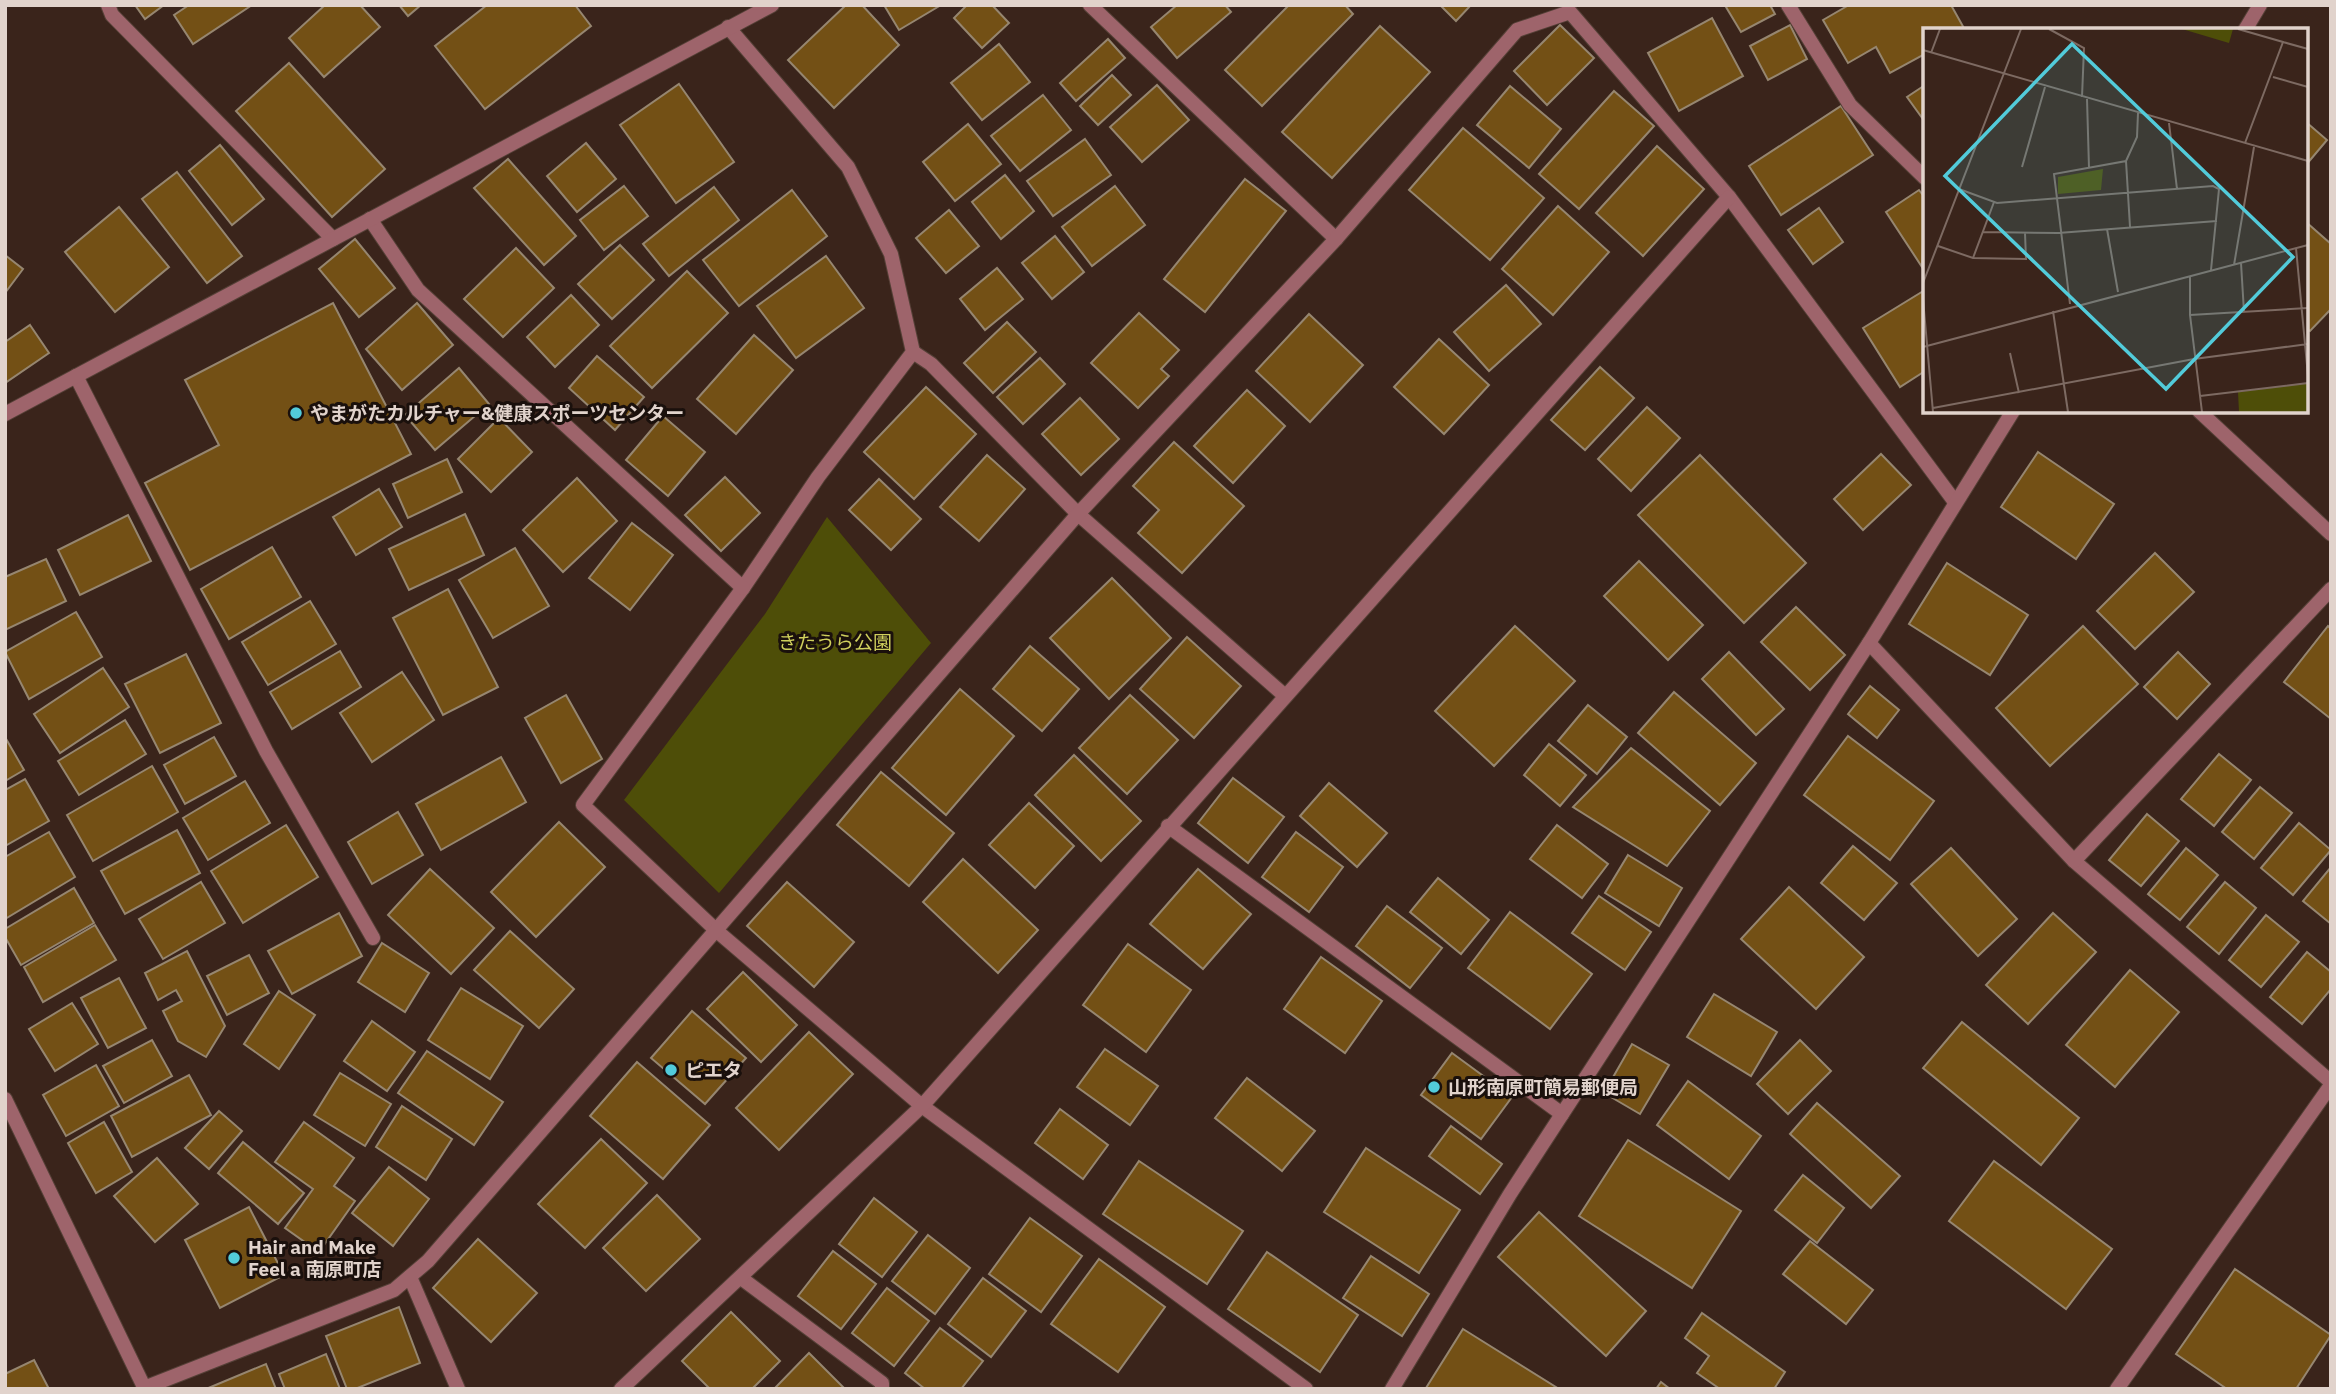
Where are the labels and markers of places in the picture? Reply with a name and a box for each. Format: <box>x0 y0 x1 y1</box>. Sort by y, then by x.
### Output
place label: やまがたカルチャー&健康スポーツセンター <box>310 401 684 425</box>
marker: やまがたカルチャー&健康スポーツセンター <box>288 405 304 421</box>
place label: ピエタ <box>685 1058 742 1082</box>
marker: ピエタ <box>663 1062 679 1078</box>
place label: 山形南原町簡易郵便局 <box>1448 1075 1638 1099</box>
marker: 山形南原町簡易郵便局 <box>1426 1079 1442 1095</box>
place label: Hair and Make Feel a 南原町店 <box>248 1235 381 1281</box>
marker: Hair and Make Feel a 南原町店 <box>226 1250 242 1266</box>

